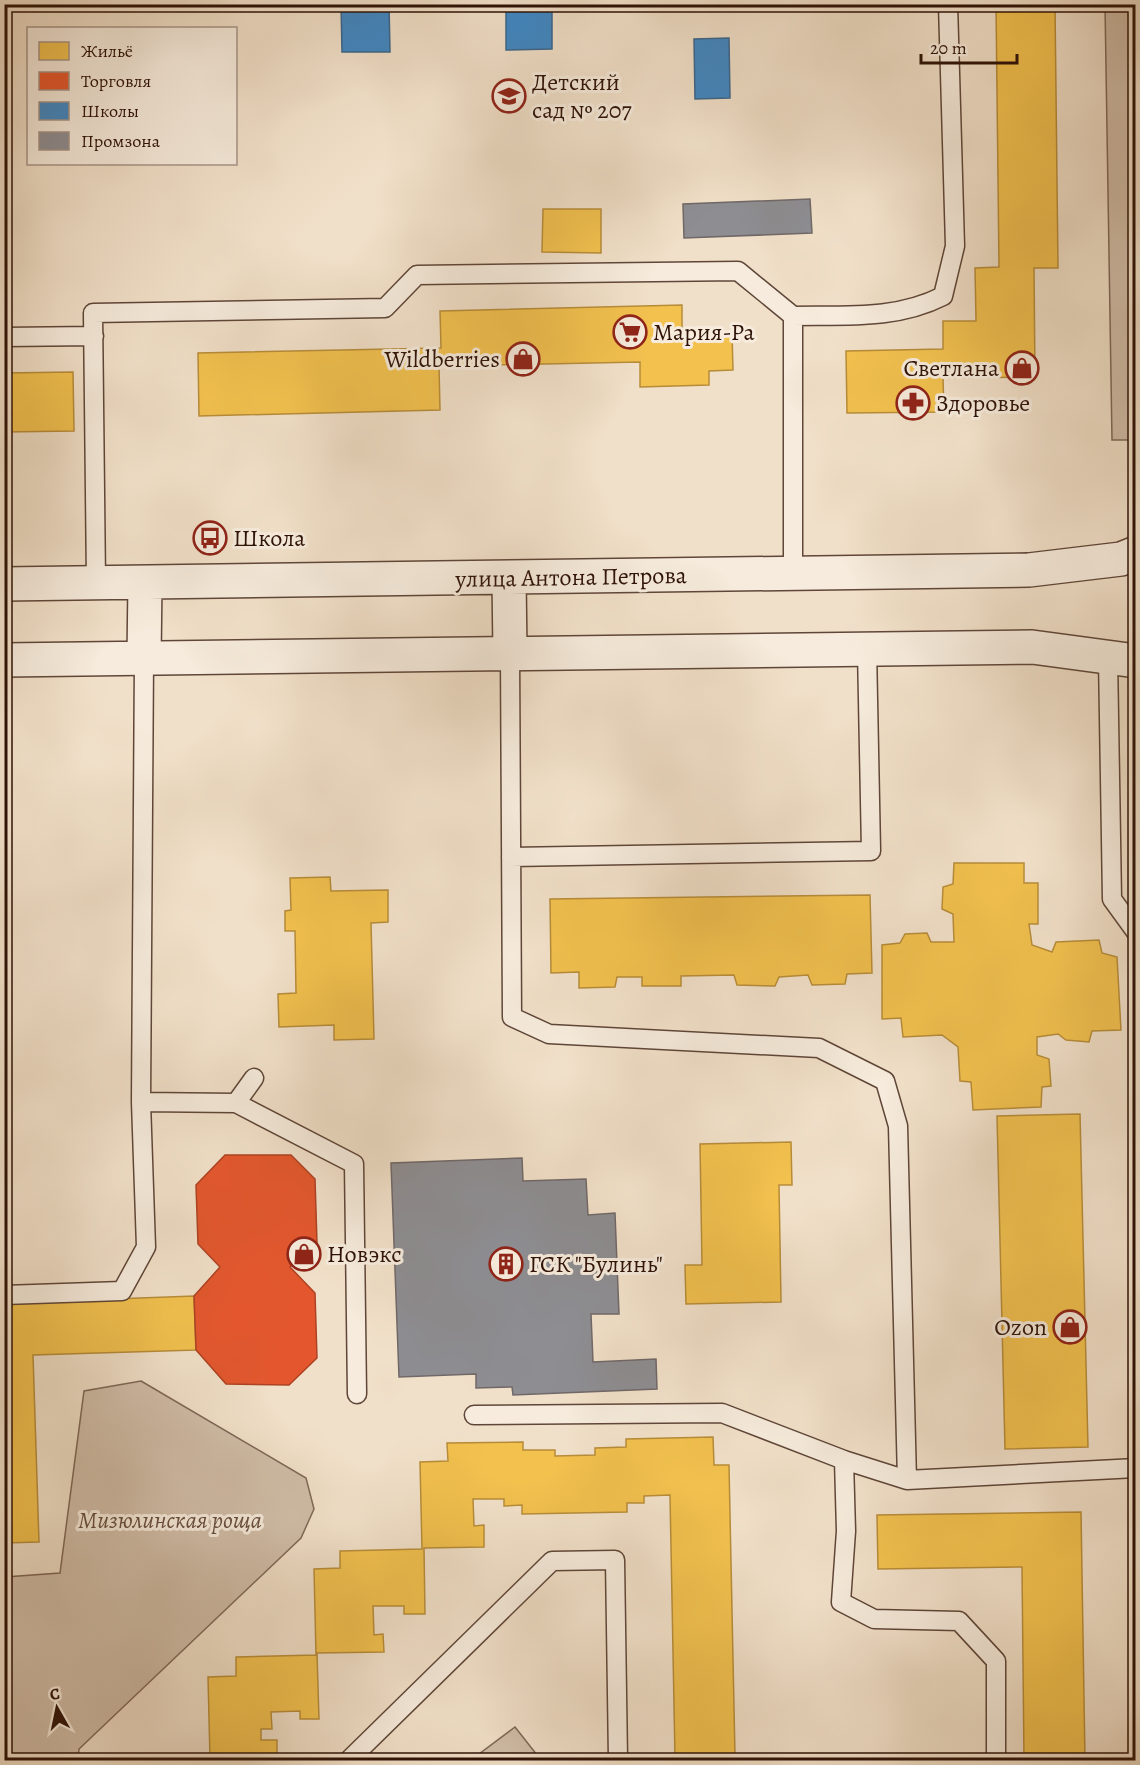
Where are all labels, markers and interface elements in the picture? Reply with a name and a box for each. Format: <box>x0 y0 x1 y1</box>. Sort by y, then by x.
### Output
legend <box>27 27 237 165</box>
scale bar <box>921 27 1017 65</box>
text: 20 m <box>930 36 967 60</box>
text: Жильё <box>81 39 133 63</box>
place label: Детский сад № 207 <box>532 66 633 126</box>
text: Торговля <box>81 69 151 93</box>
school or university icon: Детский сад № 207 <box>491 78 527 114</box>
text: Школы <box>81 99 139 123</box>
text: Промзона <box>81 129 161 153</box>
supermarket icon: Мария-Ра <box>612 314 648 350</box>
place label: Мария-Ра <box>653 316 755 348</box>
shop icon: Wildberries <box>505 341 541 377</box>
place label: Wildberries <box>384 343 500 375</box>
shop icon: Светлана <box>1004 350 1040 386</box>
place label: Светлана <box>903 352 999 384</box>
pharmacy icon: Здоровье <box>895 385 931 421</box>
place label: Здоровье <box>936 387 1030 419</box>
bus stop icon: Школа <box>192 520 228 556</box>
place label: Школа <box>233 522 305 554</box>
street label: улица Антона Петрова <box>454 559 687 595</box>
shop icon: Новэкс <box>286 1236 322 1272</box>
place label: Новэкс <box>327 1238 402 1270</box>
building icon: ГСК "Булинь" <box>488 1246 524 1282</box>
place label: ГСК "Булинь" <box>529 1248 663 1280</box>
shop icon: Ozon <box>1052 1309 1088 1345</box>
place label: Ozon <box>994 1311 1047 1343</box>
park label: Мизюлинская роща <box>78 1504 262 1536</box>
north arrow <box>27 1678 87 1738</box>
text: С <box>48 1683 62 1706</box>

